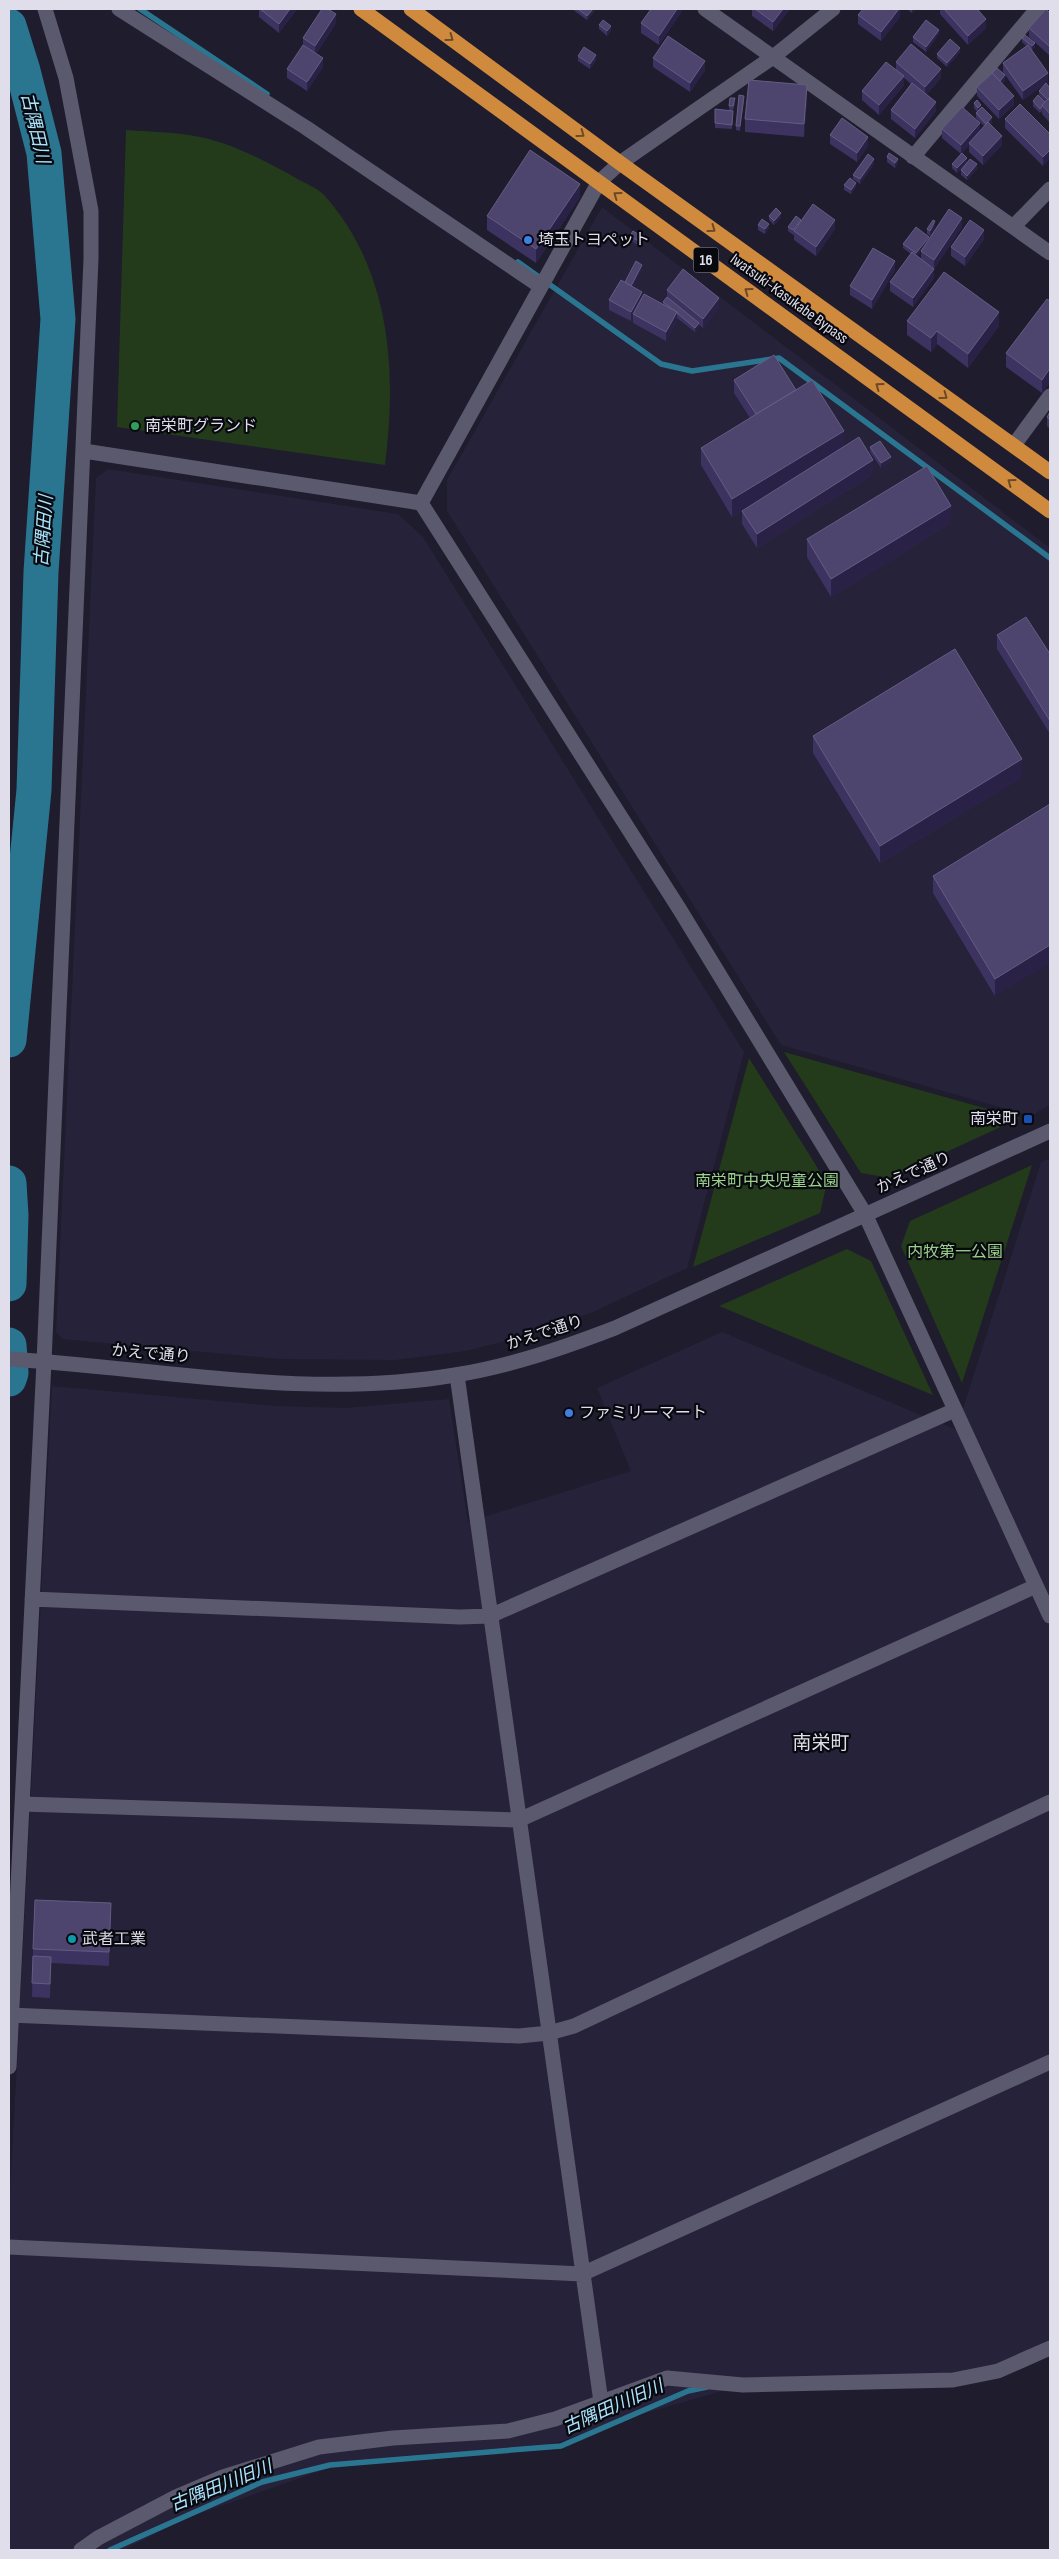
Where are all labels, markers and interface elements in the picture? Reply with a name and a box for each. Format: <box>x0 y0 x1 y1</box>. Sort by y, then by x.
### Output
one-way arrow <box>444 32 453 40</box>
water label: 古隅田川 <box>17 91 54 167</box>
one-way arrow <box>575 128 585 137</box>
one-way arrow <box>613 192 623 201</box>
one-way arrow <box>706 223 716 232</box>
place label: 埼玉トヨペット <box>538 231 650 250</box>
marker: 埼玉トヨペット <box>522 234 534 246</box>
road number: 16 <box>694 248 718 272</box>
street label: Iwatsuki-Kasukabe Bypass <box>726 250 852 348</box>
one-way arrow <box>745 288 754 296</box>
one-way arrow <box>876 383 885 392</box>
one-way arrow <box>938 390 947 398</box>
place label: 南栄町グランド <box>145 417 257 436</box>
marker: 南栄町グランド <box>129 420 141 432</box>
one-way arrow <box>1007 479 1017 488</box>
water label: 古隅田川 <box>31 492 57 568</box>
place label: 南栄町 <box>970 1110 1018 1129</box>
marker: 南栄町 <box>1022 1113 1034 1125</box>
street label: かえで通り <box>874 1148 954 1198</box>
park label: 南栄町中央児童公園 <box>695 1172 839 1191</box>
park label: 内牧第一公園 <box>907 1243 1003 1262</box>
street label: かえで通り <box>504 1312 586 1354</box>
street label: かえで通り <box>111 1341 191 1367</box>
place label: ファミリーマート <box>579 1404 707 1423</box>
marker: ファミリーマート <box>563 1407 575 1419</box>
district label: 南栄町 <box>792 1732 850 1755</box>
place label: 武者工業 <box>82 1930 146 1949</box>
marker: 武者工業 <box>66 1933 78 1945</box>
water label: 古隅田川旧川 <box>559 2375 668 2439</box>
water label: 古隅田川旧川 <box>167 2455 277 2516</box>

